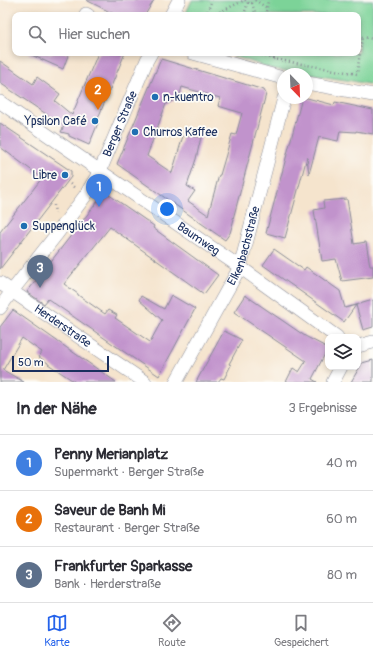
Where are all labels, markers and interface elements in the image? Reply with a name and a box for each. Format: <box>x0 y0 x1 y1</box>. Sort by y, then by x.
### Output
search box <box>12 12 361 56</box>
icon: search <box>26 23 48 45</box>
text: Hier suchen <box>58 25 130 44</box>
north arrow <box>277 68 313 104</box>
pin: 2 <box>85 77 111 110</box>
street label: Berger Straße <box>99 89 141 159</box>
place label: n-kuentro <box>163 90 214 105</box>
marker: n-kuentro <box>150 92 160 102</box>
place label: Ypsilon Café <box>23 114 87 129</box>
marker: Ypsilon Café <box>90 116 100 126</box>
place label: Churros Kaffee <box>143 125 217 140</box>
marker: Churros Kaffee <box>130 127 140 137</box>
place label: Libre <box>32 168 57 183</box>
marker: Libre <box>60 170 70 180</box>
pin: 1 <box>86 174 112 207</box>
your location <box>157 199 177 219</box>
street label: Elkenbachstraße <box>224 204 263 288</box>
place label: Suppenglück <box>32 219 95 234</box>
street label: Baumweg <box>174 219 223 259</box>
marker: Suppenglück <box>19 221 29 231</box>
pin: 3 <box>27 255 53 288</box>
street label: Herderstraße <box>31 301 94 351</box>
map controls <box>325 334 361 370</box>
button: layers <box>325 334 361 370</box>
scale bar <box>12 354 109 373</box>
text: 50 m <box>18 356 44 369</box>
text: In der Nähe <box>16 398 97 419</box>
text: 3 Ergebnisse <box>288 400 357 416</box>
text: Penny Merianplatz <box>54 445 168 464</box>
text: 1 <box>26 455 32 471</box>
text: 40 m <box>326 455 357 471</box>
text: Supermarkt · Berger Straße <box>54 464 204 480</box>
text: Saveur de Banh Mi <box>54 501 165 520</box>
text: 2 <box>25 511 33 527</box>
text: 60 m <box>326 511 357 527</box>
text: Restaurant · Berger Straße <box>54 520 200 536</box>
text: Frankfurter Sparkasse <box>54 557 192 576</box>
text: 3 <box>25 567 33 583</box>
text: 80 m <box>327 567 357 583</box>
text: Bank · Herderstraße <box>54 576 161 592</box>
tab: Karte <box>44 612 70 649</box>
tab: Route <box>158 612 186 649</box>
tab: Gespeichert <box>274 612 329 649</box>

